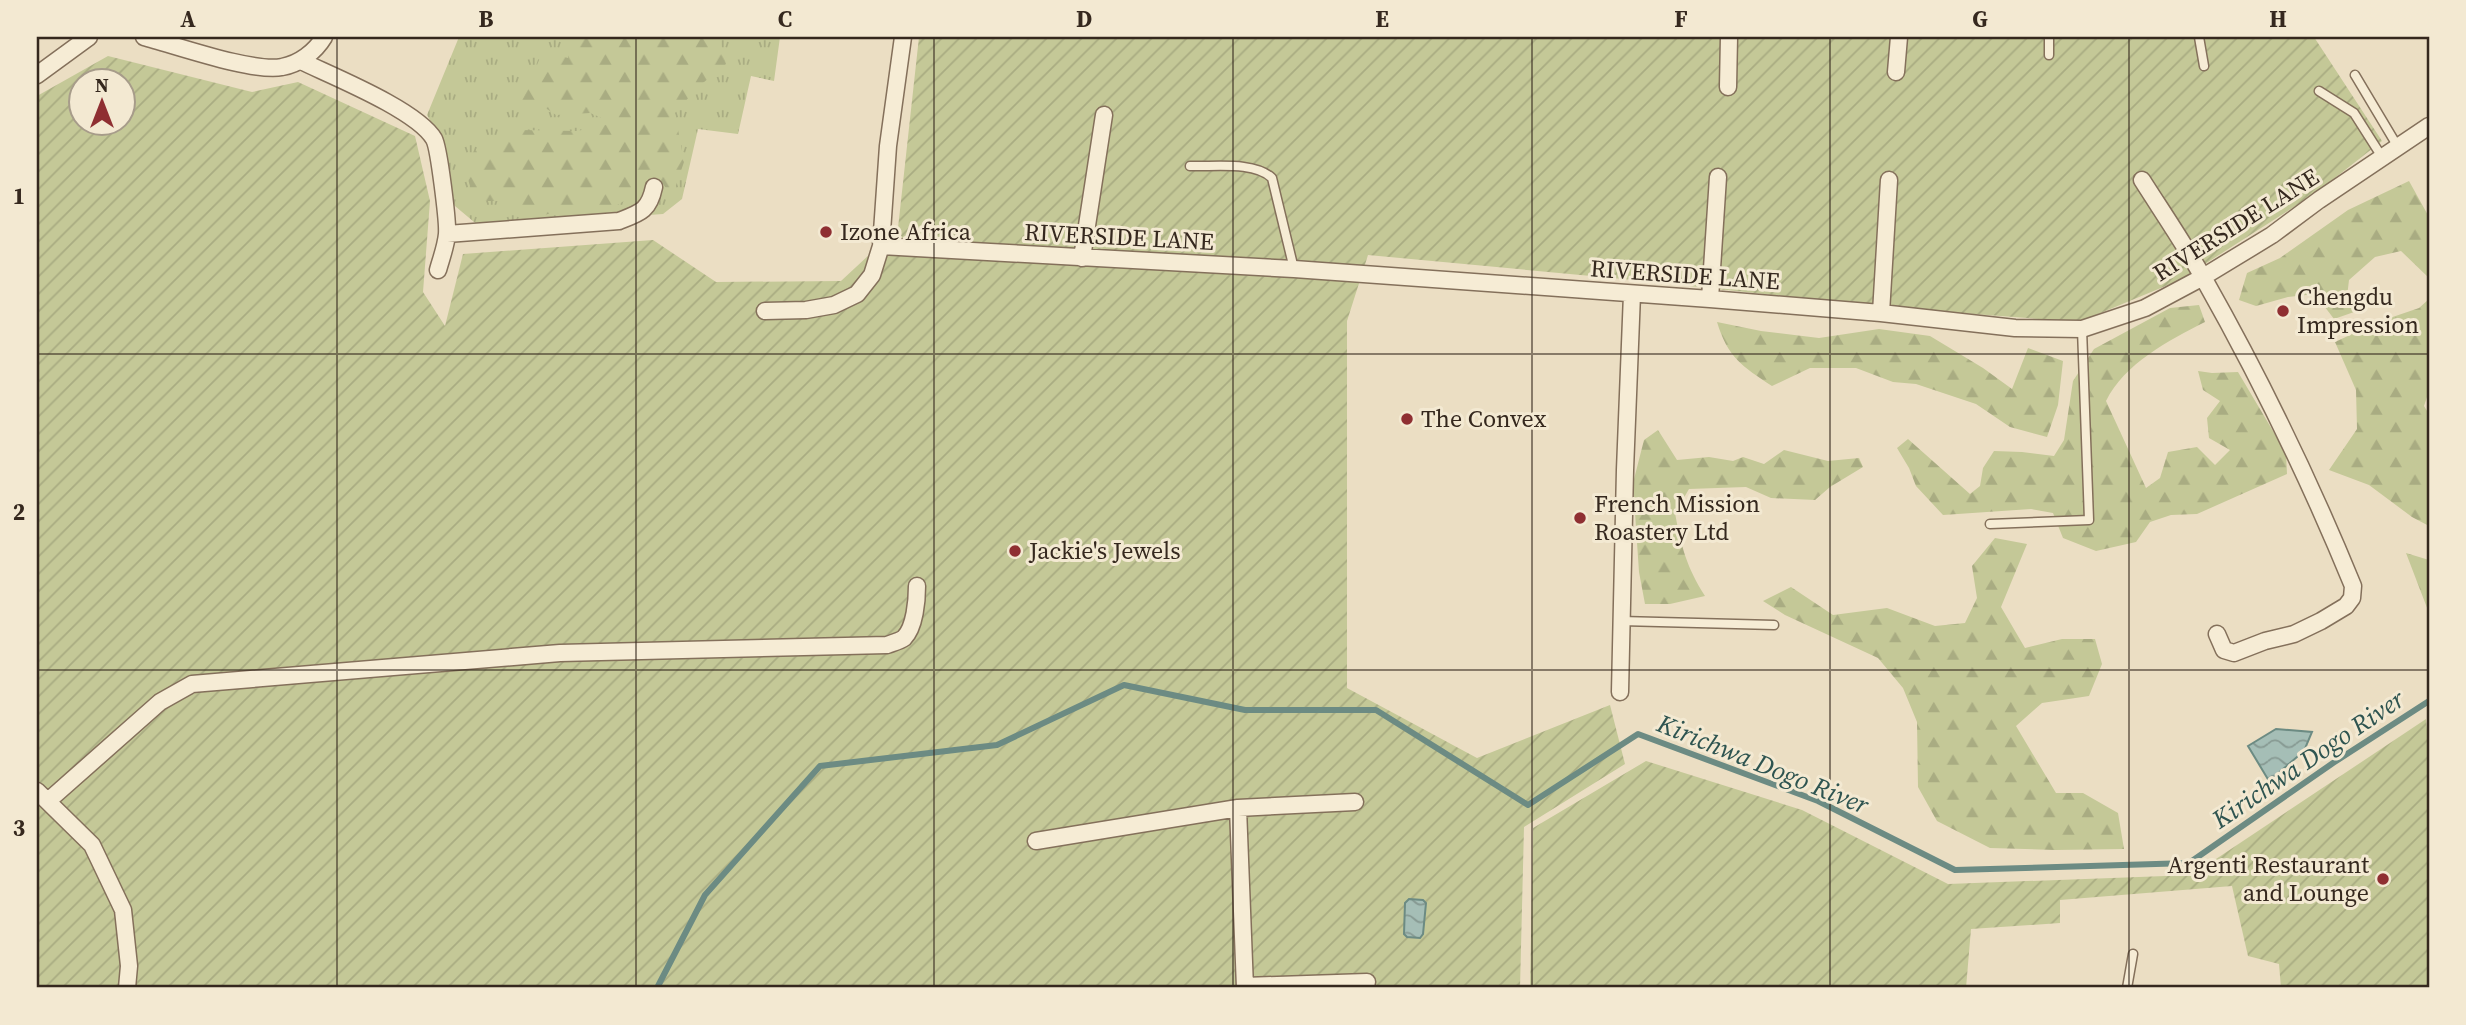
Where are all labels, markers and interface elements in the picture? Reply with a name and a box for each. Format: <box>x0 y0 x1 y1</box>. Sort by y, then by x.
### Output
text: A <box>180 3 196 35</box>
text: B <box>479 3 494 35</box>
text: C <box>778 3 792 35</box>
text: D <box>1076 3 1092 35</box>
text: E <box>1375 3 1389 35</box>
text: F <box>1674 3 1688 35</box>
text: G <box>1972 3 1988 35</box>
text: H <box>2269 3 2287 35</box>
north arrow <box>66 66 136 136</box>
text: N <box>95 72 109 98</box>
street label: RIVERSIDE LANE <box>2146 160 2325 289</box>
text: 1 <box>13 180 25 212</box>
place label: Izone Africa <box>840 215 972 248</box>
street label: RIVERSIDE LANE <box>1023 215 1215 258</box>
marker: Izone Africa <box>818 224 834 240</box>
street label: RIVERSIDE LANE <box>1589 251 1781 298</box>
place label: Chengdu Impression <box>2297 280 2419 341</box>
marker: Chengdu Impression <box>2275 303 2291 319</box>
place label: The Convex <box>1421 402 1547 435</box>
marker: The Convex <box>1399 411 1415 427</box>
place label: French Mission Roastery Ltd <box>1594 487 1760 548</box>
text: 2 <box>13 496 25 528</box>
marker: French Mission Roastery Ltd <box>1572 510 1588 526</box>
place label: Jackie's Jewels <box>1028 534 1181 567</box>
marker: Jackie's Jewels <box>1007 543 1023 559</box>
water label: Kirichwa Dogo River <box>2204 681 2412 837</box>
water label: Kirichwa Dogo River <box>1651 705 1875 823</box>
text: 3 <box>13 812 25 844</box>
place label: Argenti Restaurant and Lounge <box>2167 848 2369 909</box>
marker: Argenti Restaurant and Lounge <box>2375 871 2391 887</box>

